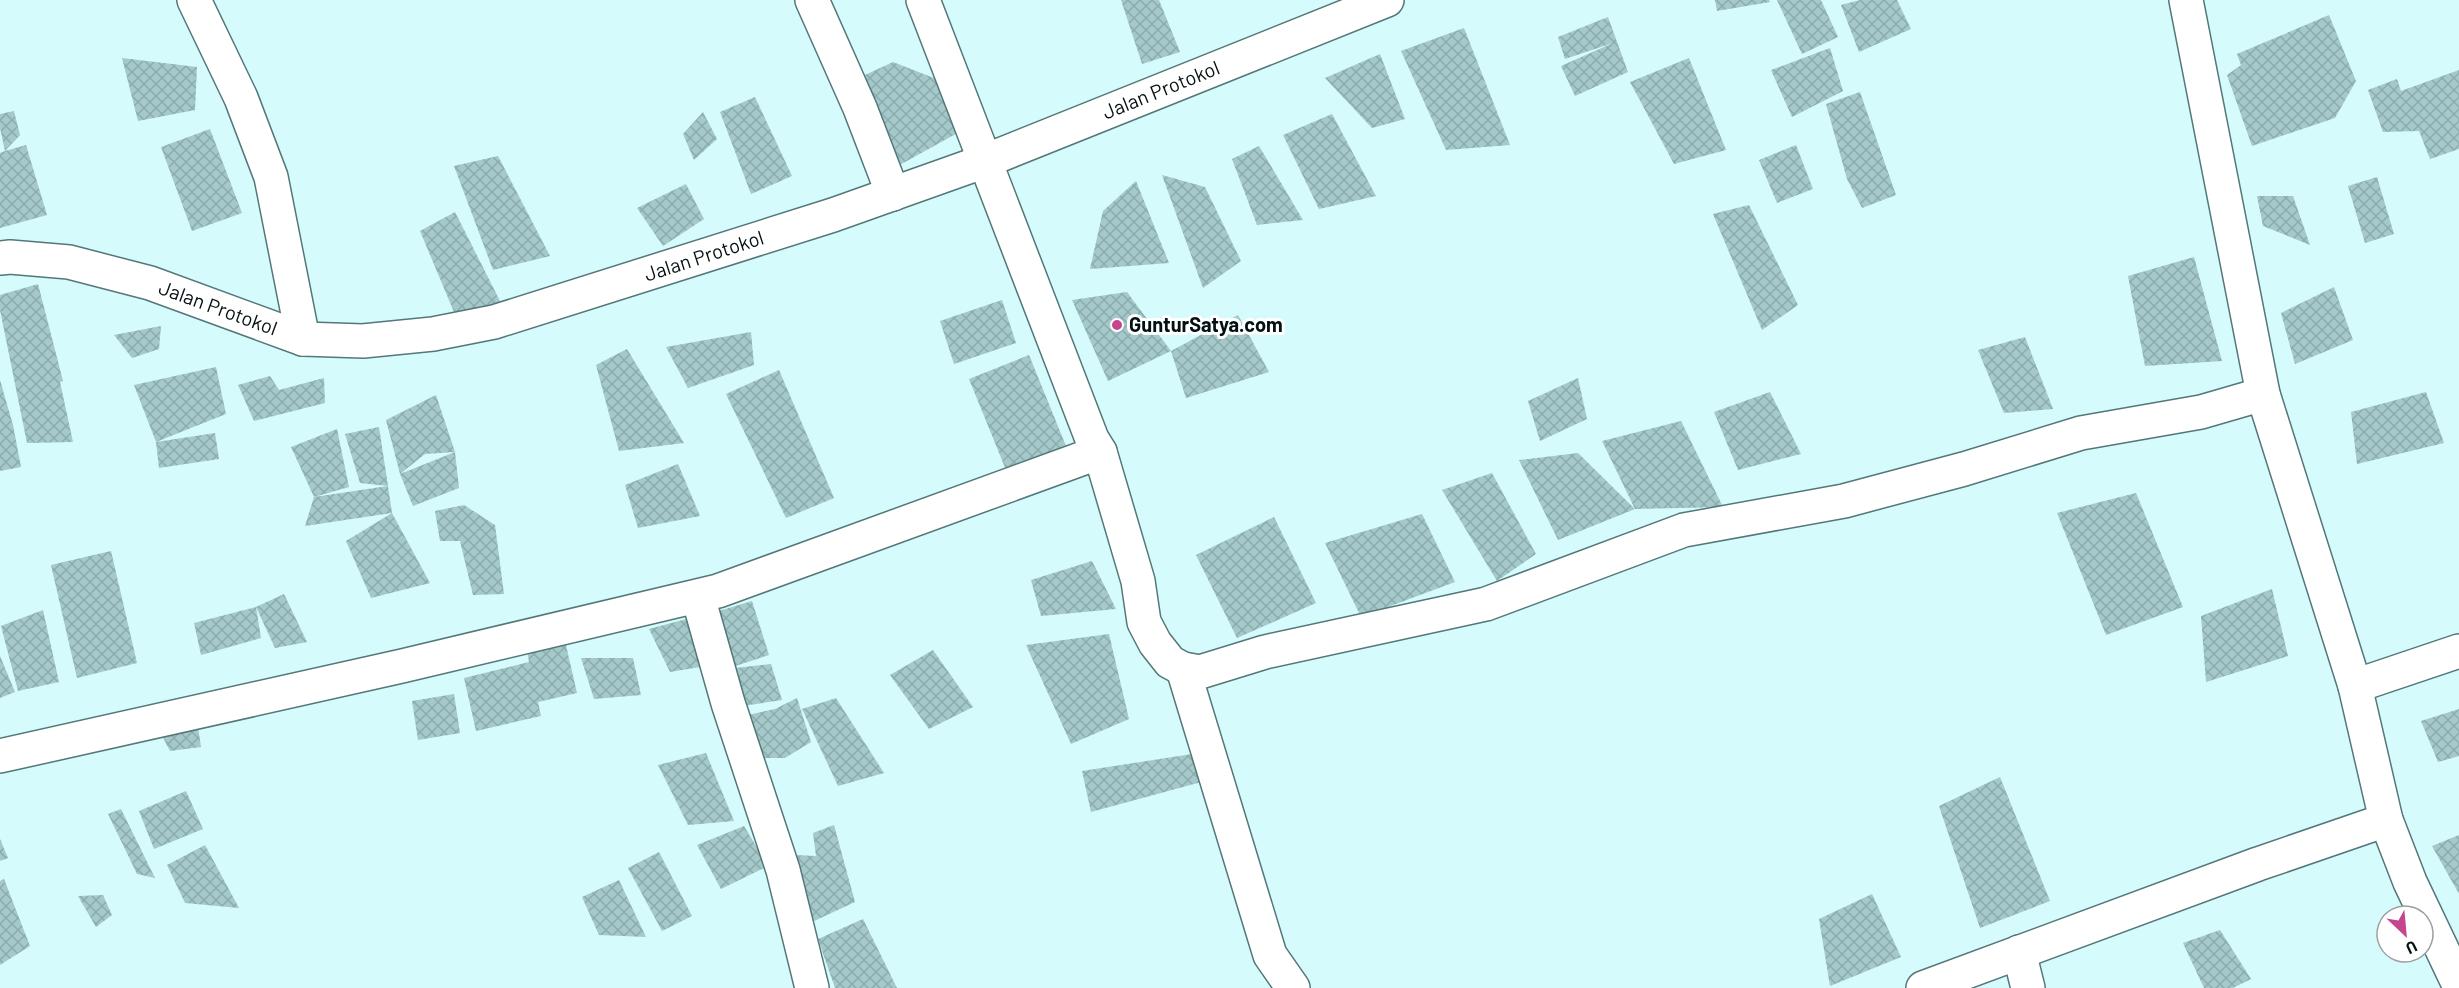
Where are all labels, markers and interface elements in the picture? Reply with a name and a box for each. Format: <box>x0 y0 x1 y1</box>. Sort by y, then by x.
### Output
street label: Jalan Protokol <box>1099 55 1223 123</box>
street label: Jalan Protokol <box>641 224 766 286</box>
street label: Jalan Protokol <box>156 275 281 340</box>
place label: GunturSatya.com <box>1129 312 1283 336</box>
marker: GunturSatya.com <box>1110 318 1124 332</box>
north arrow <box>2375 904 2435 964</box>
text: U <box>2403 937 2420 959</box>

